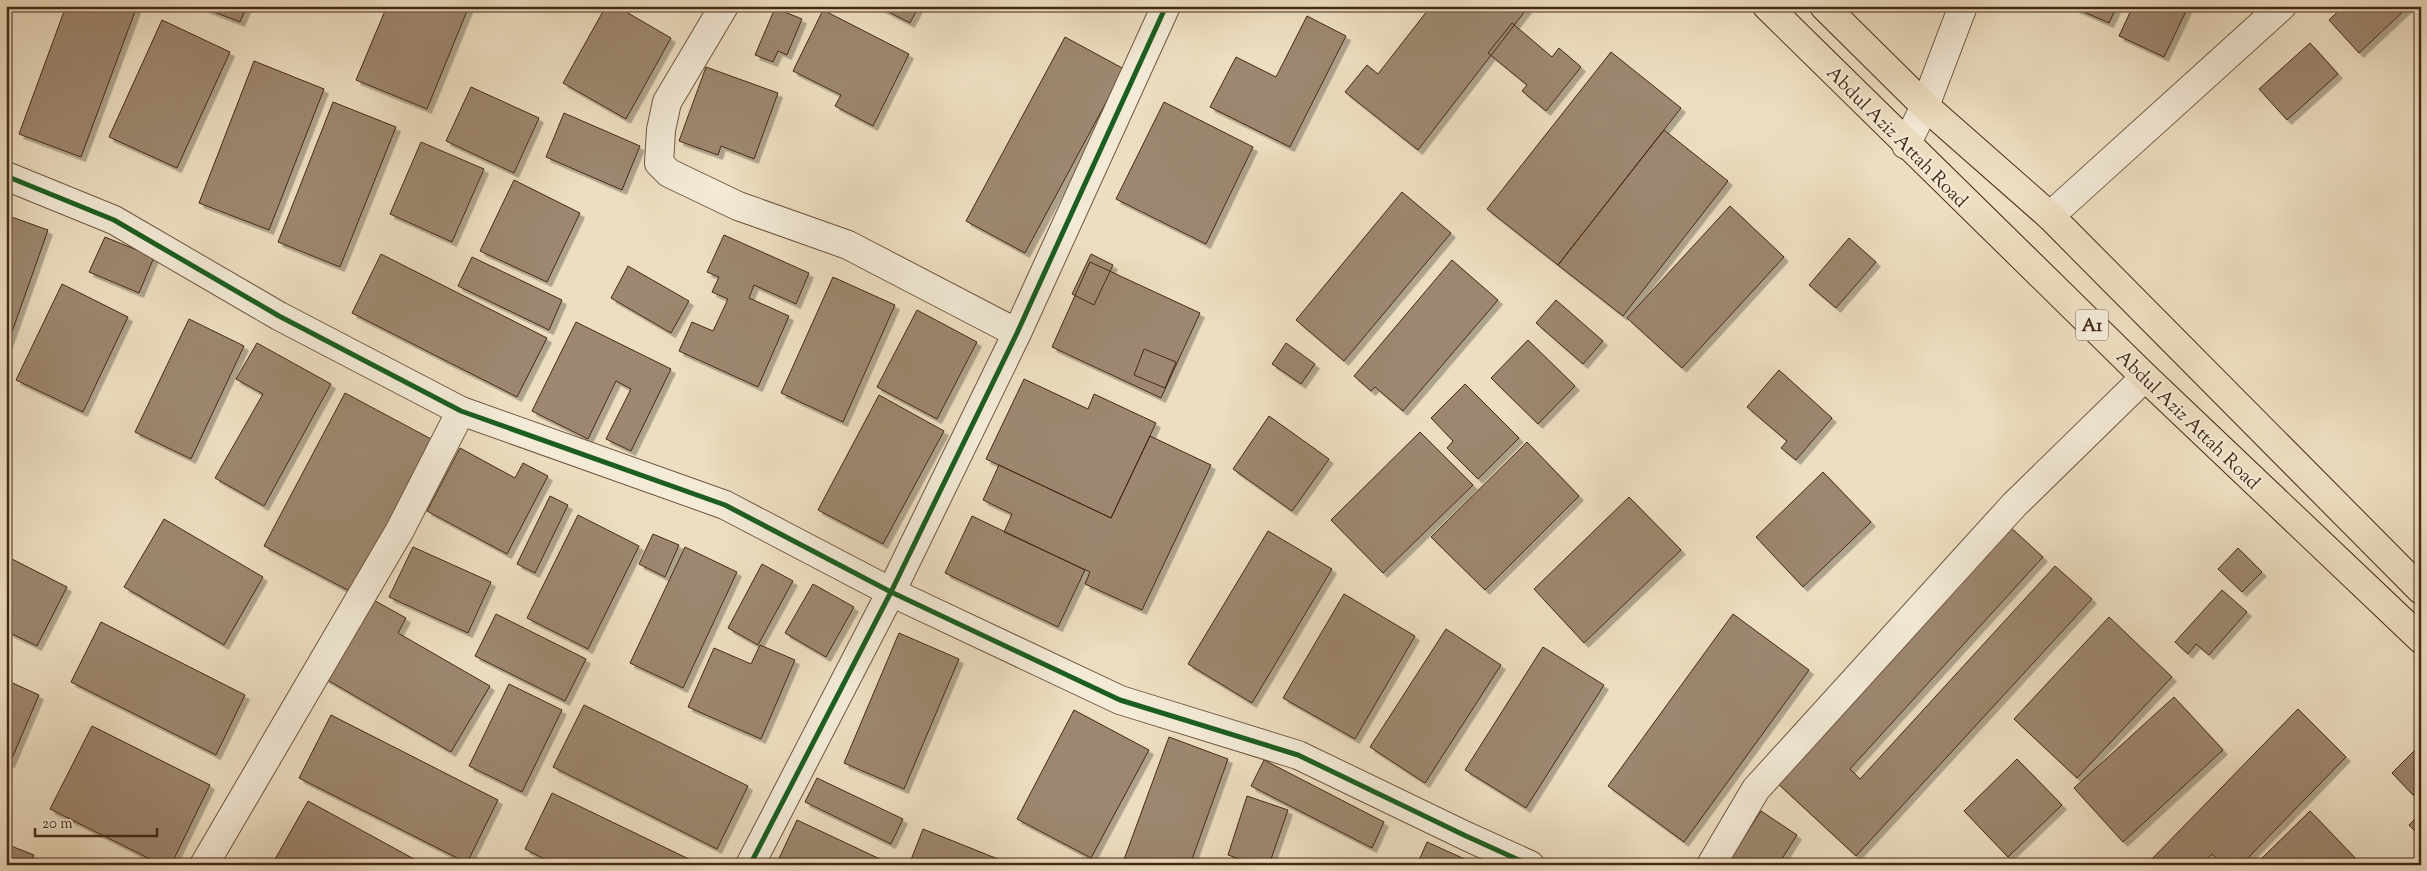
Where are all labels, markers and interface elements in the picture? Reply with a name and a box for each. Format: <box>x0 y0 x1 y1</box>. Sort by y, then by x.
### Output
street label: Abdul Aziz Attah Road <box>1819 61 1973 215</box>
road number: A1 <box>2076 310 2108 340</box>
street label: Abdul Aziz Attah Road <box>2109 345 2265 497</box>
scale bar <box>35 806 158 838</box>
text: 20 m <box>42 814 73 835</box>

